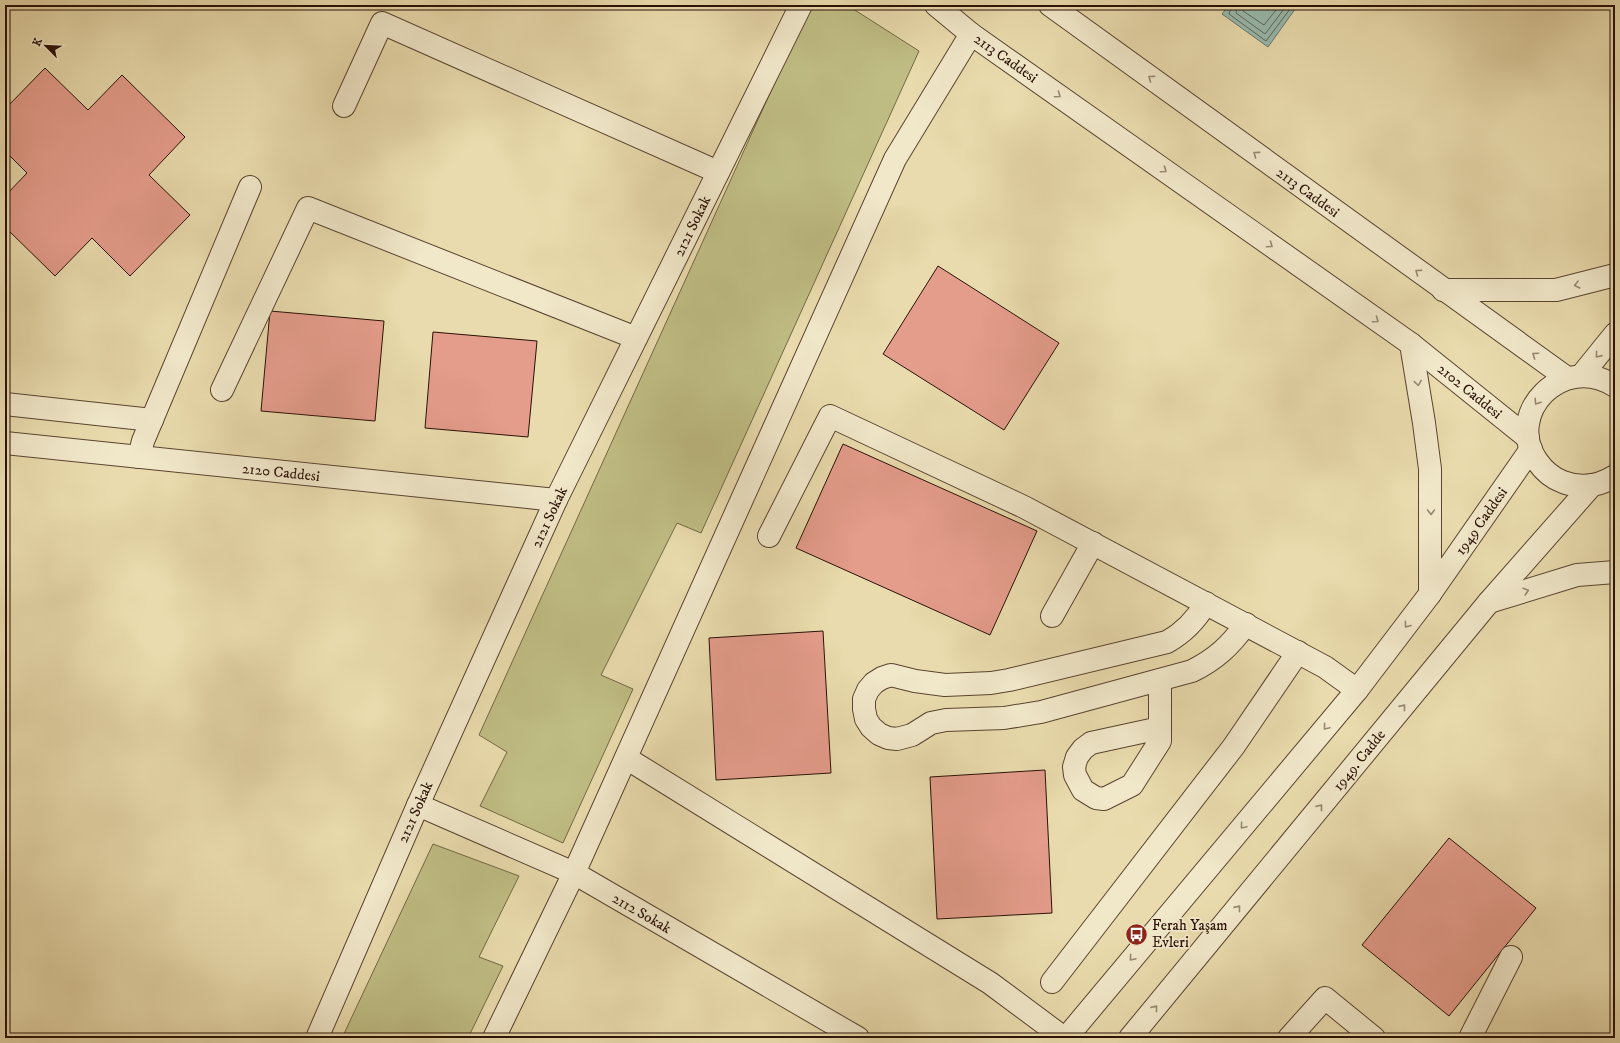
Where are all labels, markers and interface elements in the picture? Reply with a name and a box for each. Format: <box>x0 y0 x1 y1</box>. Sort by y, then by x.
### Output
north arrow <box>26 26 66 66</box>
street label: 2113 Caddesi <box>970 30 1041 87</box>
text: K <box>30 36 46 49</box>
one-way arrow <box>1148 75 1155 83</box>
one-way arrow <box>1054 90 1061 98</box>
one-way arrow <box>1253 152 1260 159</box>
street label: 2113 Caddesi <box>1272 163 1343 222</box>
one-way arrow <box>1160 165 1167 173</box>
street label: 2121 Sokak <box>670 192 716 260</box>
one-way arrow <box>1266 240 1273 247</box>
one-way arrow <box>1415 269 1422 277</box>
one-way arrow <box>1574 280 1581 289</box>
one-way arrow <box>1372 315 1379 322</box>
one-way arrow <box>1595 350 1602 358</box>
one-way arrow <box>1533 353 1540 360</box>
street label: 2102 Caddesi <box>1433 359 1506 423</box>
one-way arrow <box>1413 380 1421 386</box>
one-way arrow <box>1534 398 1542 405</box>
street label: 2120 Caddesi <box>241 459 321 486</box>
street label: 2121 Sokak <box>527 483 572 551</box>
street label: 1949 Caddesi <box>1451 484 1512 559</box>
one-way arrow <box>1427 509 1435 515</box>
one-way arrow <box>1523 587 1530 595</box>
one-way arrow <box>1404 620 1411 627</box>
one-way arrow <box>1398 704 1405 711</box>
one-way arrow <box>1324 722 1331 729</box>
street label: 1949. Cadde <box>1329 726 1390 795</box>
street label: 2121 Sokak <box>393 778 438 846</box>
one-way arrow <box>1316 805 1323 812</box>
one-way arrow <box>1240 822 1247 829</box>
street label: 2112 Sokak <box>609 889 675 938</box>
one-way arrow <box>1233 905 1240 912</box>
place label: Ferah Yaşam Evleri <box>1152 916 1228 952</box>
bus stop icon: Ferah Yaşam Evleri <box>1124 921 1150 947</box>
one-way arrow <box>1130 954 1137 961</box>
one-way arrow <box>1150 1005 1157 1012</box>

